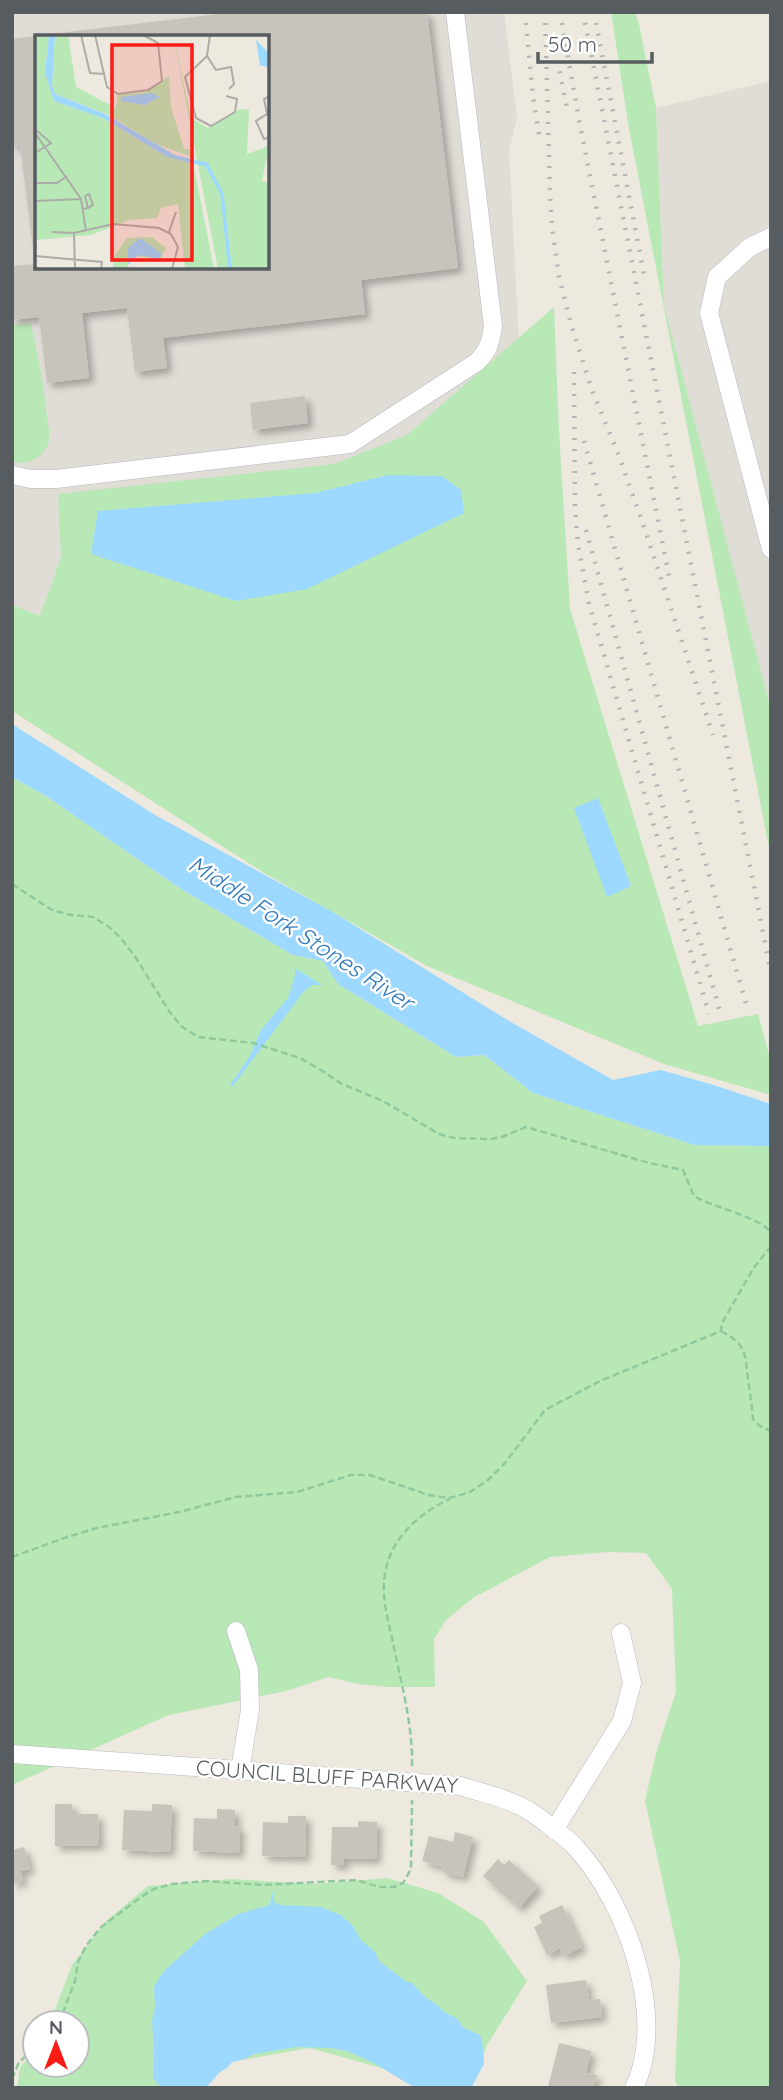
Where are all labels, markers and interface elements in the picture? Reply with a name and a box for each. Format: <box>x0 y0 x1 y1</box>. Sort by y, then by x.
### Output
scale bar <box>538 21 652 65</box>
text: 50 m <box>548 31 597 57</box>
inset map <box>35 35 270 270</box>
water label: Middle Fork Stones River <box>183 849 422 1018</box>
street label: COUNCIL BLUFF PARKWAY <box>195 1754 459 1798</box>
north arrow <box>21 2009 91 2079</box>
text: N <box>49 2015 63 2039</box>

